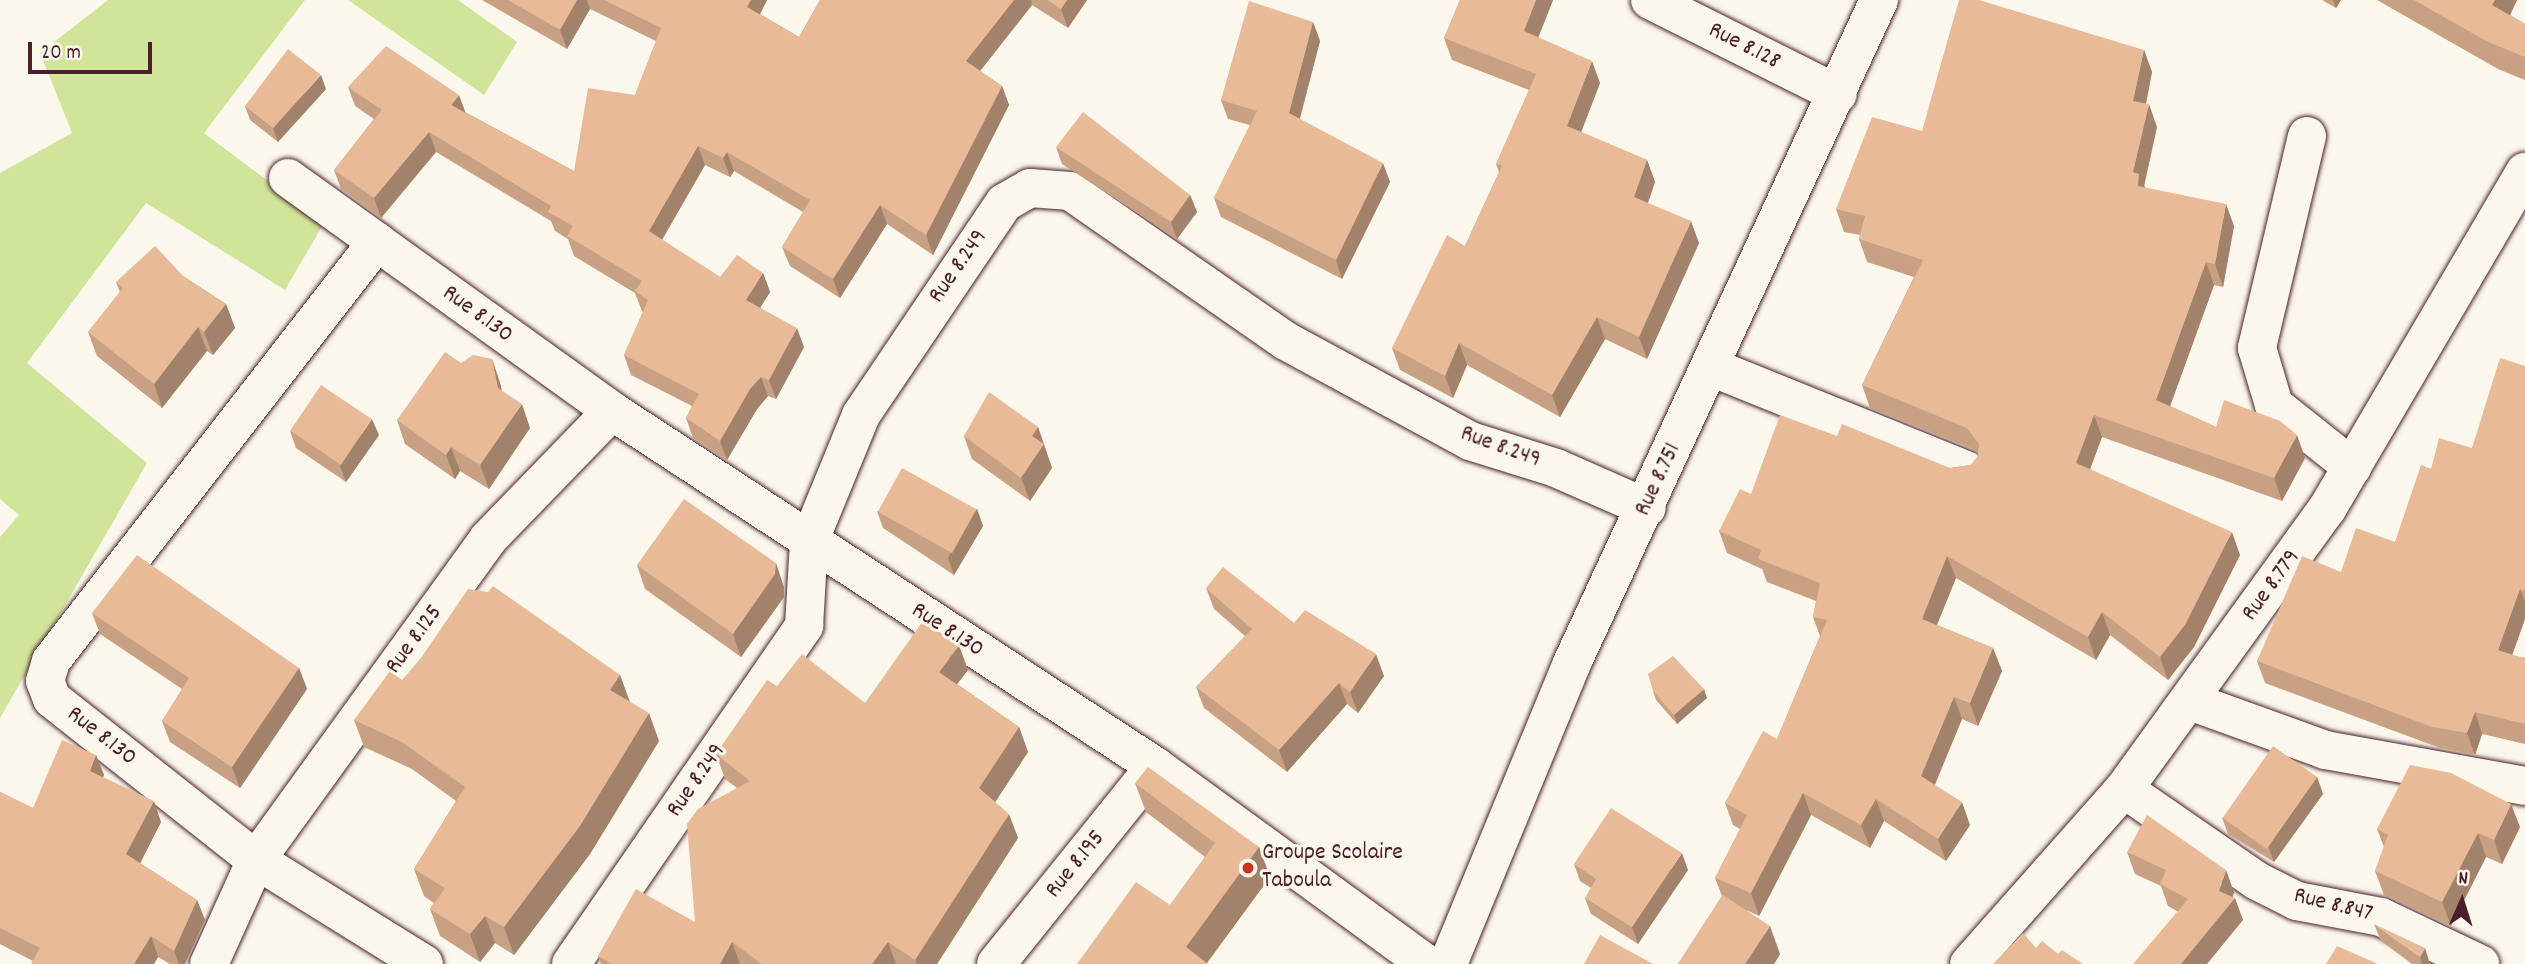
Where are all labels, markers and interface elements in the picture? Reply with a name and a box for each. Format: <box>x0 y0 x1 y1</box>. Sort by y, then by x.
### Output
street label: Rue 8.128 <box>1703 17 1785 77</box>
scale bar <box>32 28 156 72</box>
text: 20 m <box>41 39 81 69</box>
street label: Rue 8.249 <box>923 225 995 309</box>
street label: Rue 8.130 <box>436 280 518 350</box>
street label: Rue 8.249 <box>1456 420 1544 476</box>
street label: Rue 8.751 <box>1630 439 1688 521</box>
street label: Rue 8.779 <box>2237 545 2307 627</box>
street label: Rue 8.130 <box>905 597 989 665</box>
street label: Rue 8.125 <box>380 600 450 680</box>
street label: Rue 8.130 <box>60 701 142 773</box>
street label: Rue 8.249 <box>661 739 733 823</box>
street label: Rue 8.195 <box>1040 825 1112 905</box>
place label: Groupe Scolaire Taboula <box>1262 840 1403 896</box>
marker: Groupe Scolaire Taboula <box>1240 860 1256 876</box>
north arrow <box>2427 866 2497 936</box>
text: N <box>2458 866 2469 893</box>
street label: Rue 8.847 <box>2290 882 2376 930</box>

